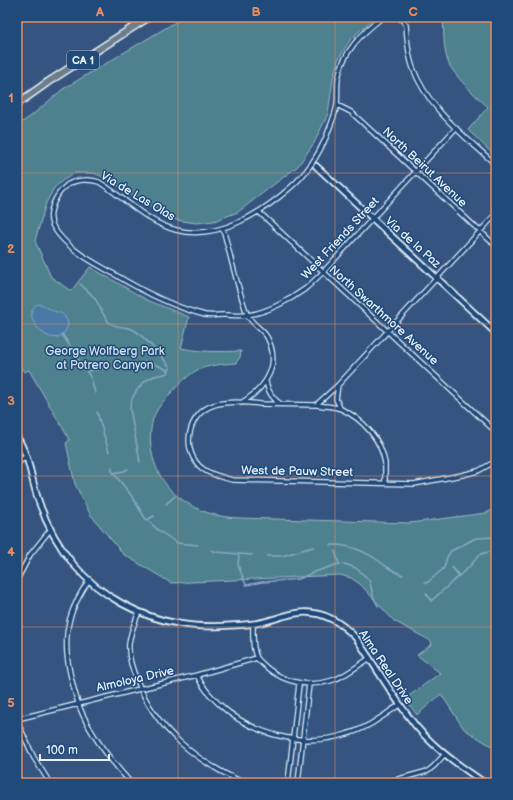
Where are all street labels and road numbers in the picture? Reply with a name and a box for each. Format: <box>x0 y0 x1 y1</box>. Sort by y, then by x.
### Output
road number: CA 1 <box>67 51 99 69</box>
street label: North Beirut Avenue <box>379 124 470 210</box>
street label: Via de Las Olas <box>98 168 178 225</box>
street label: West Friends Street <box>298 194 383 283</box>
street label: Via de la Paz <box>382 213 444 271</box>
street label: North Swarthmore Avenue <box>326 262 441 368</box>
street label: West de Pauw Street <box>241 463 353 480</box>
street label: Alma Real Drive <box>355 627 416 707</box>
street label: Almoloya Drive <box>95 663 175 696</box>

